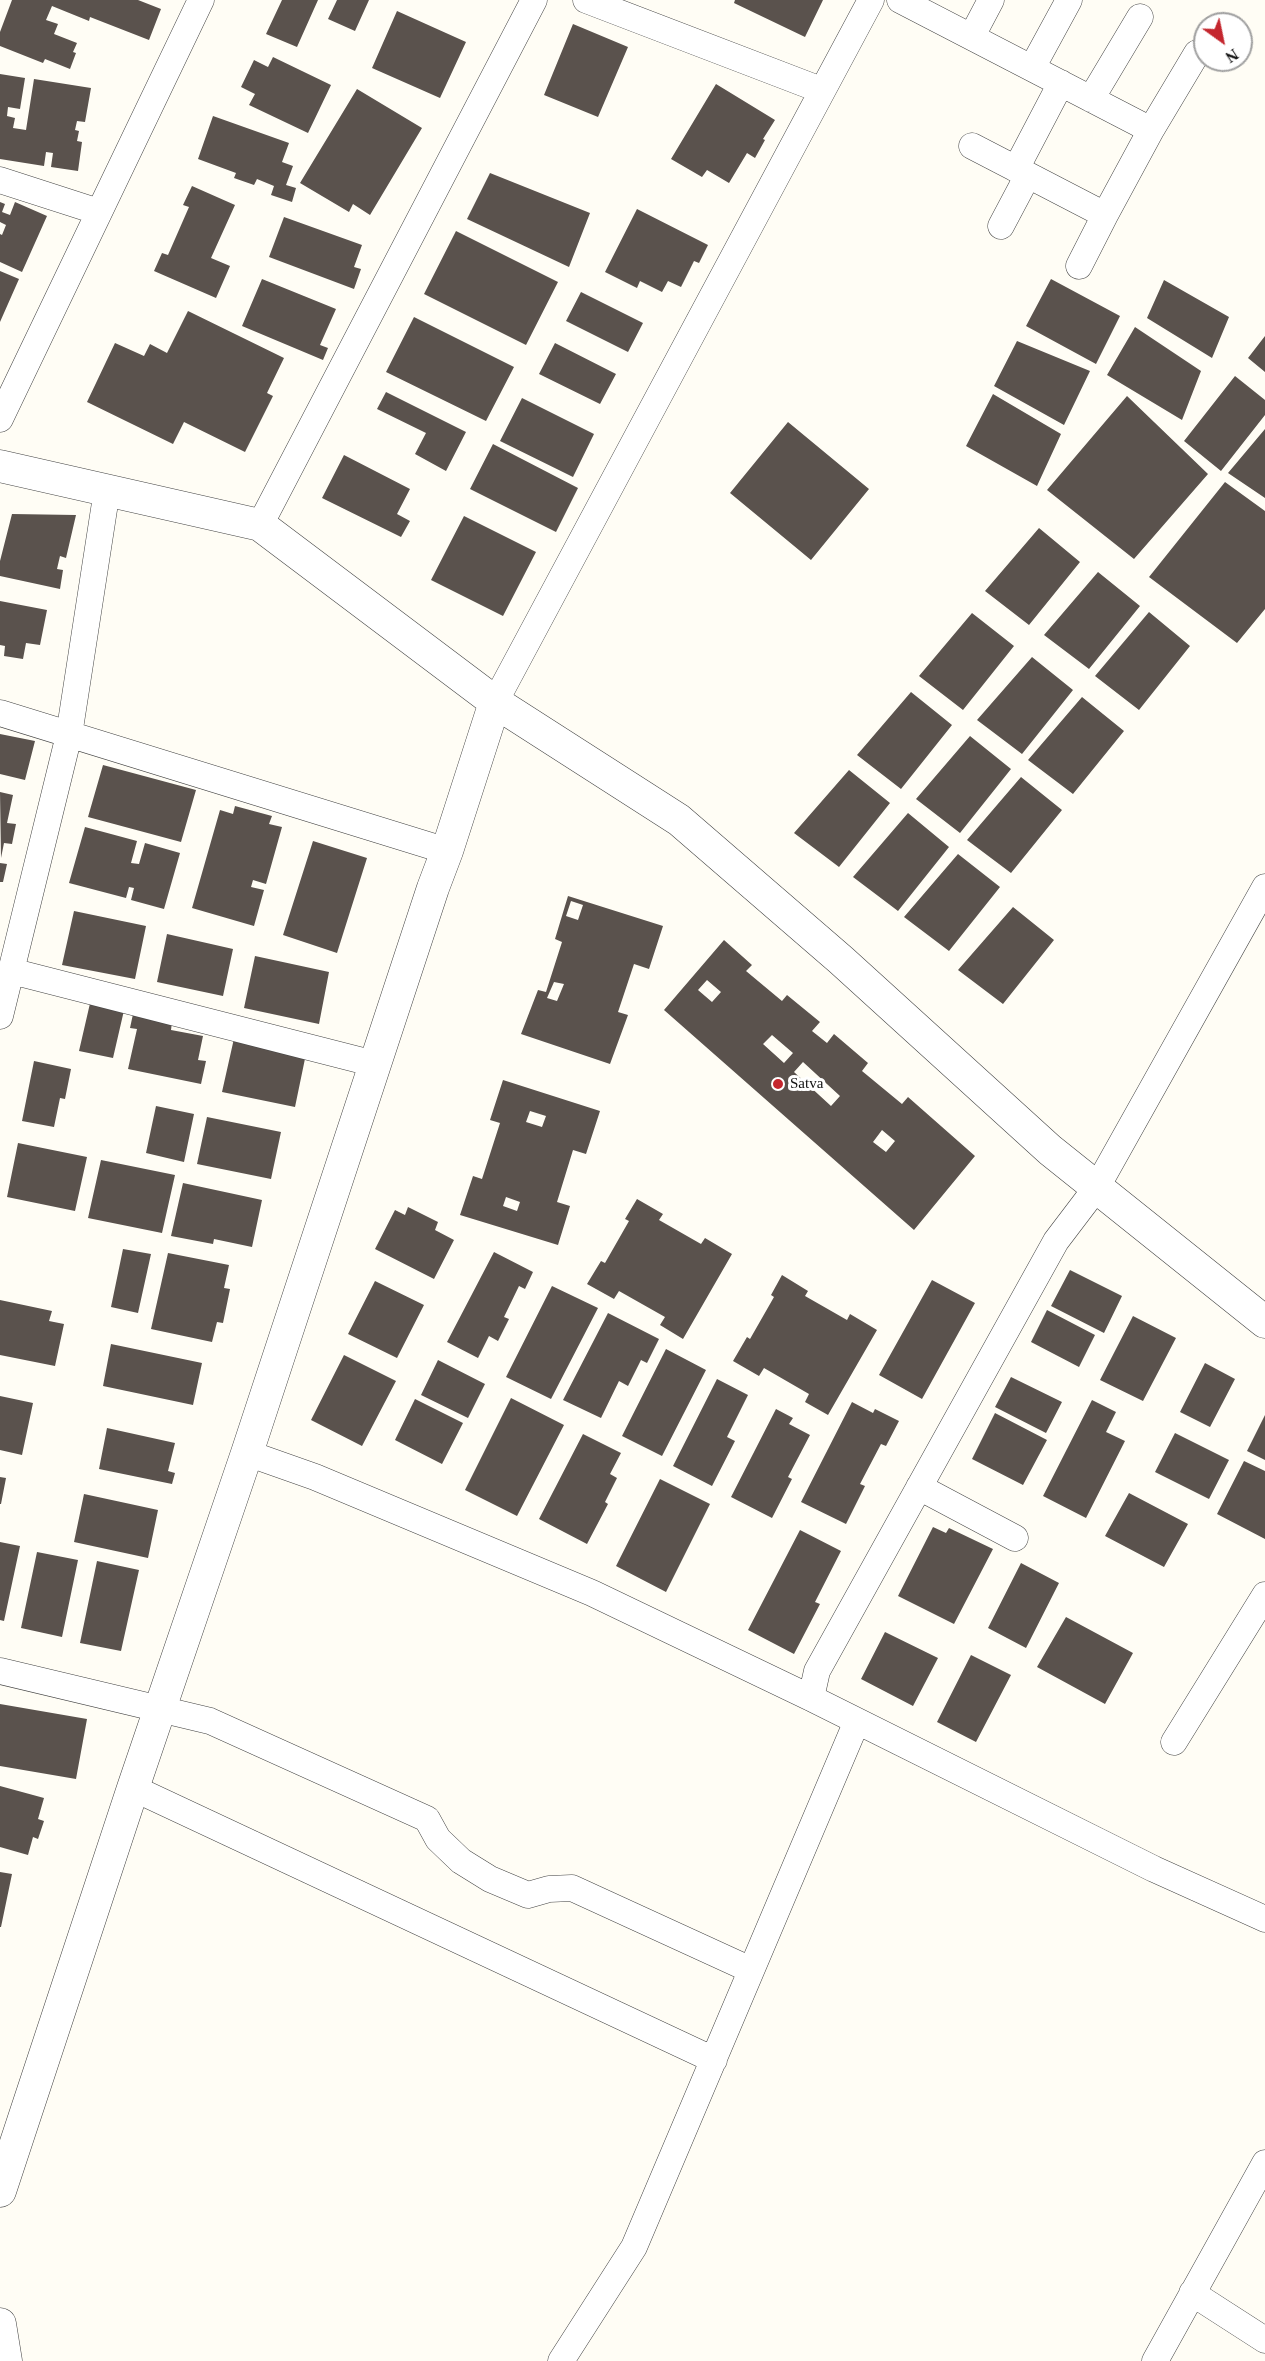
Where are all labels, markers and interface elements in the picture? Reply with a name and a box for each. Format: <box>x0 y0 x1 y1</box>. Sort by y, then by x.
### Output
north arrow <box>1193 12 1253 72</box>
text: N <box>1223 46 1241 66</box>
place label: Satva <box>790 1075 823 1093</box>
marker: Satva <box>771 1077 785 1091</box>

